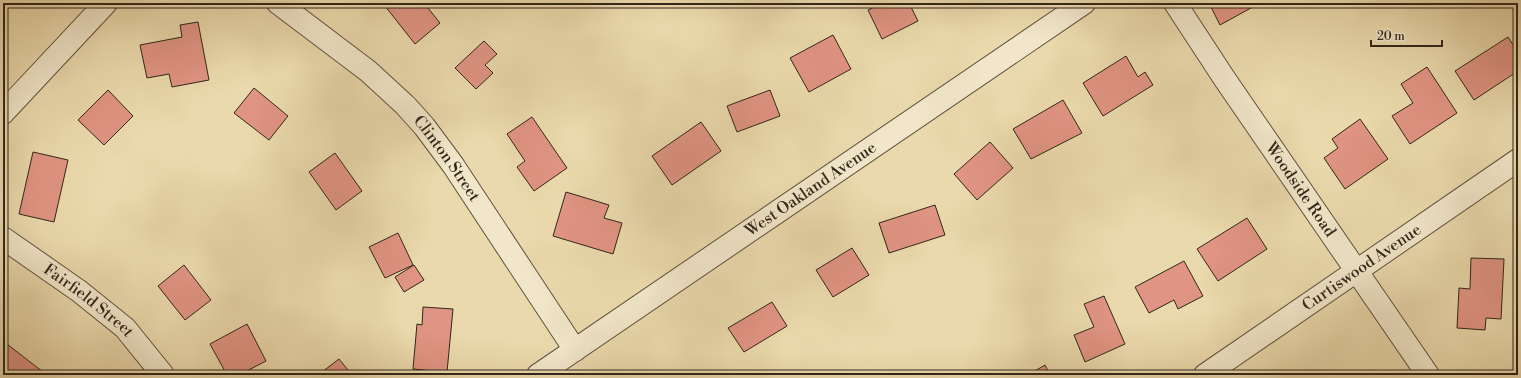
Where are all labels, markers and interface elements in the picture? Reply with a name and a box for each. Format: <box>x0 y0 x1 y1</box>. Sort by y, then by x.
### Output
scale bar <box>1371 22 1442 48</box>
text: 20 m <box>1377 29 1405 44</box>
street label: Clinton Street <box>409 111 485 206</box>
street label: West Oakland Avenue <box>741 137 880 241</box>
street label: Woodside Road <box>1261 138 1340 241</box>
street label: Curtiswood Avenue <box>1298 220 1425 315</box>
street label: Fairfield Street <box>40 259 138 341</box>

